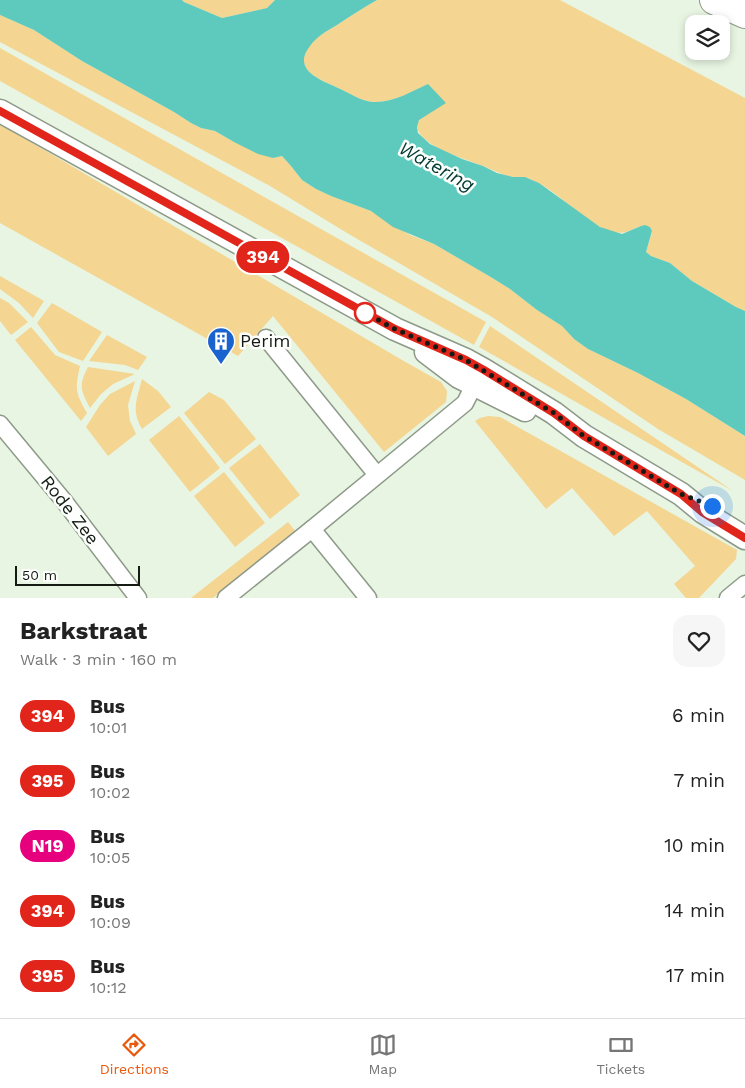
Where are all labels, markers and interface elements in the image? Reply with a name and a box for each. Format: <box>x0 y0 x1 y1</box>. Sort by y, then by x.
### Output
map controls <box>685 15 730 60</box>
button: layers <box>685 15 730 60</box>
water label: Watering <box>395 136 479 197</box>
line badge: 394 <box>234 241 292 273</box>
text: 394 <box>246 246 280 267</box>
unlabelled marker <box>354 302 376 324</box>
building icon: Perim <box>206 326 236 365</box>
place label: Perim <box>240 330 291 351</box>
street label: Rode Zee <box>37 471 104 548</box>
your location <box>700 494 725 519</box>
scale bar <box>15 563 140 586</box>
text: 50 m <box>22 567 57 583</box>
button: heart <box>673 615 725 667</box>
text: Barkstraat <box>20 617 147 645</box>
text: Walk · 3 min · 160 m <box>20 650 177 669</box>
text: Bus <box>90 695 125 718</box>
text: 6 min <box>672 704 725 727</box>
text: 394 <box>31 705 64 726</box>
text: 10:01 <box>90 718 127 737</box>
text: Bus <box>90 760 125 783</box>
text: 7 min <box>674 769 725 792</box>
text: 395 <box>31 770 64 791</box>
text: 10:02 <box>90 783 130 802</box>
text: Bus <box>90 825 125 848</box>
text: 10 min <box>664 834 725 857</box>
text: N19 <box>31 835 64 856</box>
text: 10:05 <box>90 848 130 867</box>
text: Bus <box>90 890 125 913</box>
text: 14 min <box>665 899 725 922</box>
text: 394 <box>31 900 64 921</box>
text: 10:09 <box>90 913 131 932</box>
text: Bus <box>90 955 125 978</box>
text: 17 min <box>666 964 725 987</box>
text: 395 <box>31 965 64 986</box>
text: 10:12 <box>90 978 127 997</box>
tab: Directions <box>100 1031 169 1077</box>
tab: Map <box>369 1031 397 1077</box>
tab: Tickets <box>597 1031 645 1077</box>

